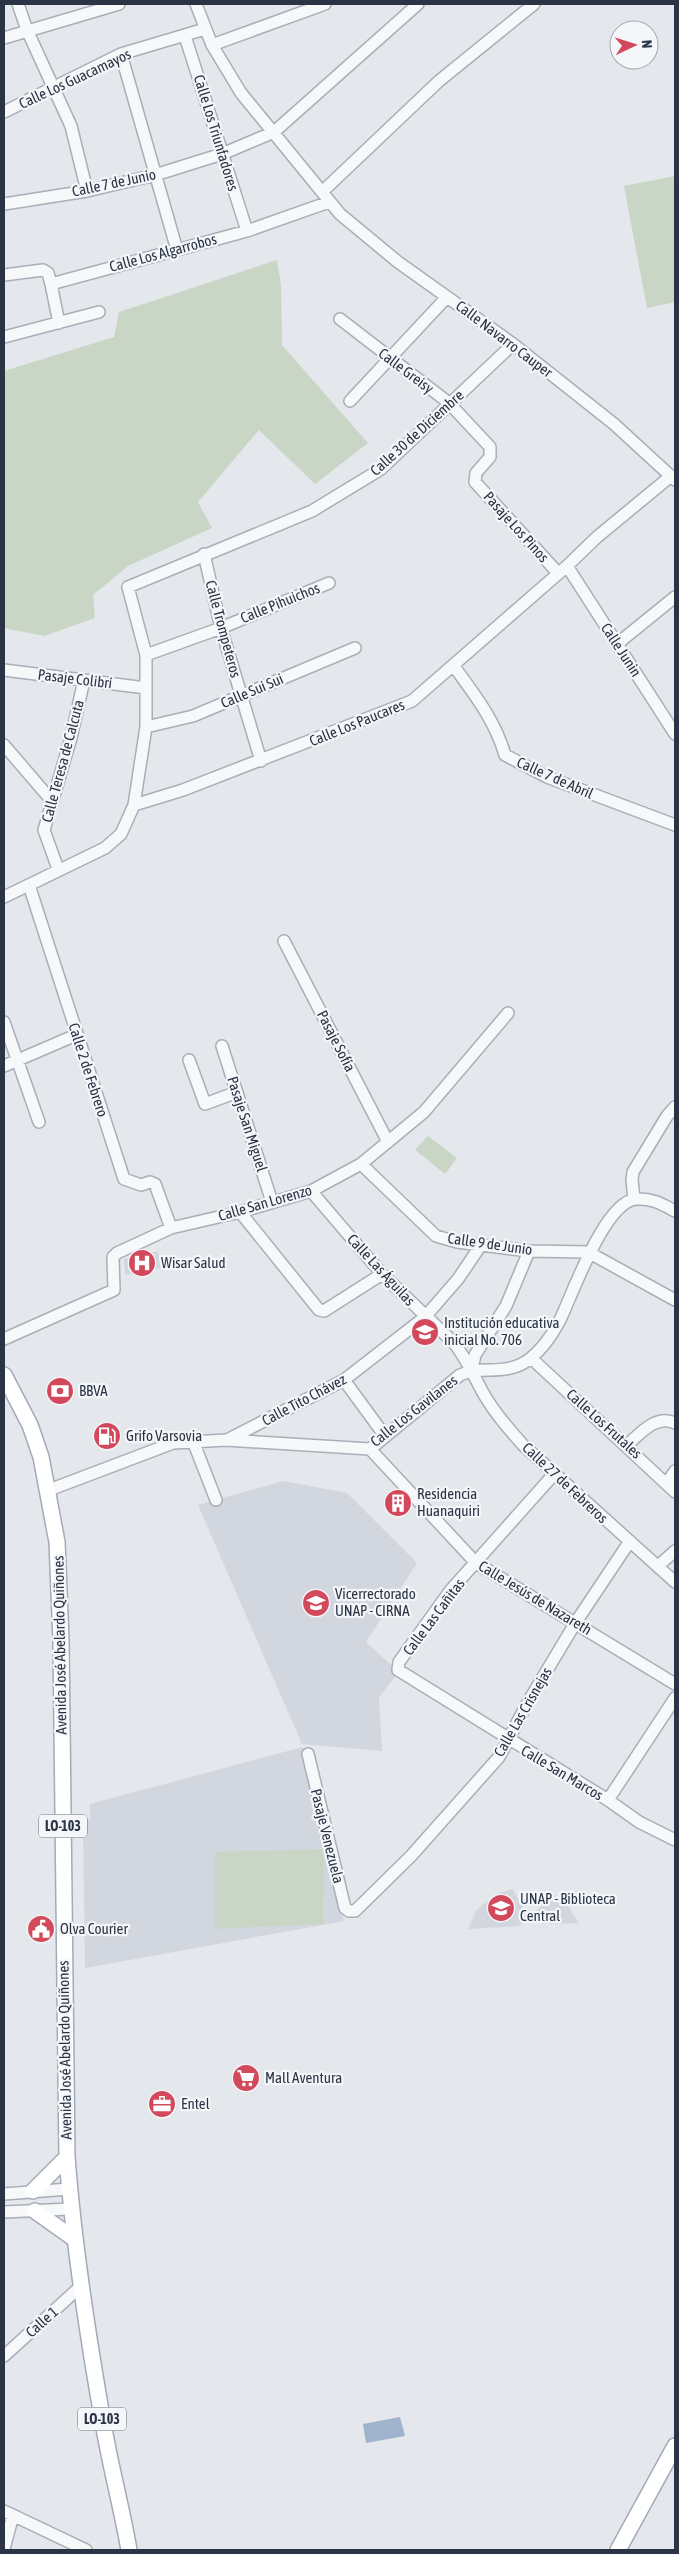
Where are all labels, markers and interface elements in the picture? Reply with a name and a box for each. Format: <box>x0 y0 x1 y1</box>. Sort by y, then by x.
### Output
north arrow <box>609 20 659 70</box>
text: N <box>639 39 655 49</box>
street label: Calle Los Guacamayos <box>16 45 133 112</box>
street label: Calle Los Triunfadores <box>191 73 242 193</box>
street label: Calle 7 de Junio <box>70 165 157 200</box>
street label: Calle Los Algarrobos <box>107 230 218 275</box>
street label: Calle Navarro Cauper <box>453 297 556 381</box>
street label: Calle Greisy <box>375 344 437 397</box>
street label: Calle 30 de Diciembre <box>367 386 467 479</box>
street label: Pasaje Los Pinos <box>480 488 552 565</box>
street label: Calle Trompeteros <box>202 578 245 679</box>
street label: Calle Pihuichos <box>238 579 322 626</box>
street label: Calle Junin <box>598 620 645 680</box>
street label: Pasaje Colibrí <box>37 666 114 692</box>
street label: Calle Sui Sui <box>218 670 286 711</box>
street label: Calle Los Paucares <box>307 696 407 749</box>
street label: Calle Teresa de Calcuta <box>38 698 87 824</box>
street label: Calle 7 de Abril <box>514 753 596 802</box>
street label: Pasaje Sofía <box>314 1007 359 1074</box>
street label: Calle 2 de Febrero <box>65 1021 112 1119</box>
street label: Pasaje San Miguel <box>224 1074 271 1174</box>
street label: Calle San Lorenzo <box>216 1181 314 1224</box>
street label: Calle 9 de Junio <box>447 1229 533 1258</box>
street label: Calle Las Águilas <box>344 1230 419 1309</box>
hospital icon: Wisar Salud <box>127 1248 157 1278</box>
place label: Wisar Salud <box>161 1254 226 1271</box>
place label: Institución educativa inicial No. 706 <box>444 1314 560 1348</box>
school or university icon: Institución educativa inicial No. 706 <box>410 1317 440 1347</box>
street label: Calle Tito Chávez <box>259 1370 349 1429</box>
street label: Calle Los Gavilanes <box>367 1371 460 1450</box>
bank icon: BBVA <box>45 1376 75 1406</box>
place label: BBVA <box>79 1382 108 1399</box>
street label: Calle Los Frutales <box>563 1385 645 1462</box>
fuel station icon: Grifo Varsovia <box>92 1421 122 1451</box>
place label: Grifo Varsovia <box>126 1427 202 1444</box>
street label: Calle 27 de Febreros <box>519 1439 611 1526</box>
place label: Residencia Huanaquiri <box>417 1485 480 1519</box>
building icon: Residencia Huanaquiri <box>383 1488 413 1518</box>
street label: Avenida José Abelardo Quiñones <box>49 1555 70 1735</box>
street label: Calle Jesús de Nazareth <box>476 1557 595 1638</box>
street label: Calle Las Cañitas <box>399 1575 468 1658</box>
place label: Vicerrectorado UNAP - CIRNA <box>335 1585 416 1619</box>
school or university icon: Vicerrectorado UNAP - CIRNA <box>301 1588 331 1618</box>
street label: Calle Las Crisnejas <box>490 1664 555 1759</box>
street label: Calle San Marcos <box>518 1742 606 1804</box>
street label: Pasaje Venezuela <box>308 1787 347 1885</box>
road number: LO-103 <box>39 1814 87 1838</box>
place label: UNAP - Biblioteca Central <box>520 1890 616 1924</box>
school or university icon: UNAP - Biblioteca Central <box>486 1893 516 1923</box>
public building icon: Olva Courier <box>26 1914 56 1944</box>
place label: Olva Courier <box>60 1920 128 1937</box>
street label: Avenida José Abelardo Quiñones <box>54 1960 75 2140</box>
supermarket icon: Mall Aventura <box>231 2063 261 2093</box>
place label: Mall Aventura <box>265 2069 342 2086</box>
office icon: Entel <box>147 2089 177 2119</box>
place label: Entel <box>181 2095 210 2112</box>
street label: Calle 1 <box>22 2303 61 2340</box>
road number: LO-103 <box>78 2408 126 2430</box>

